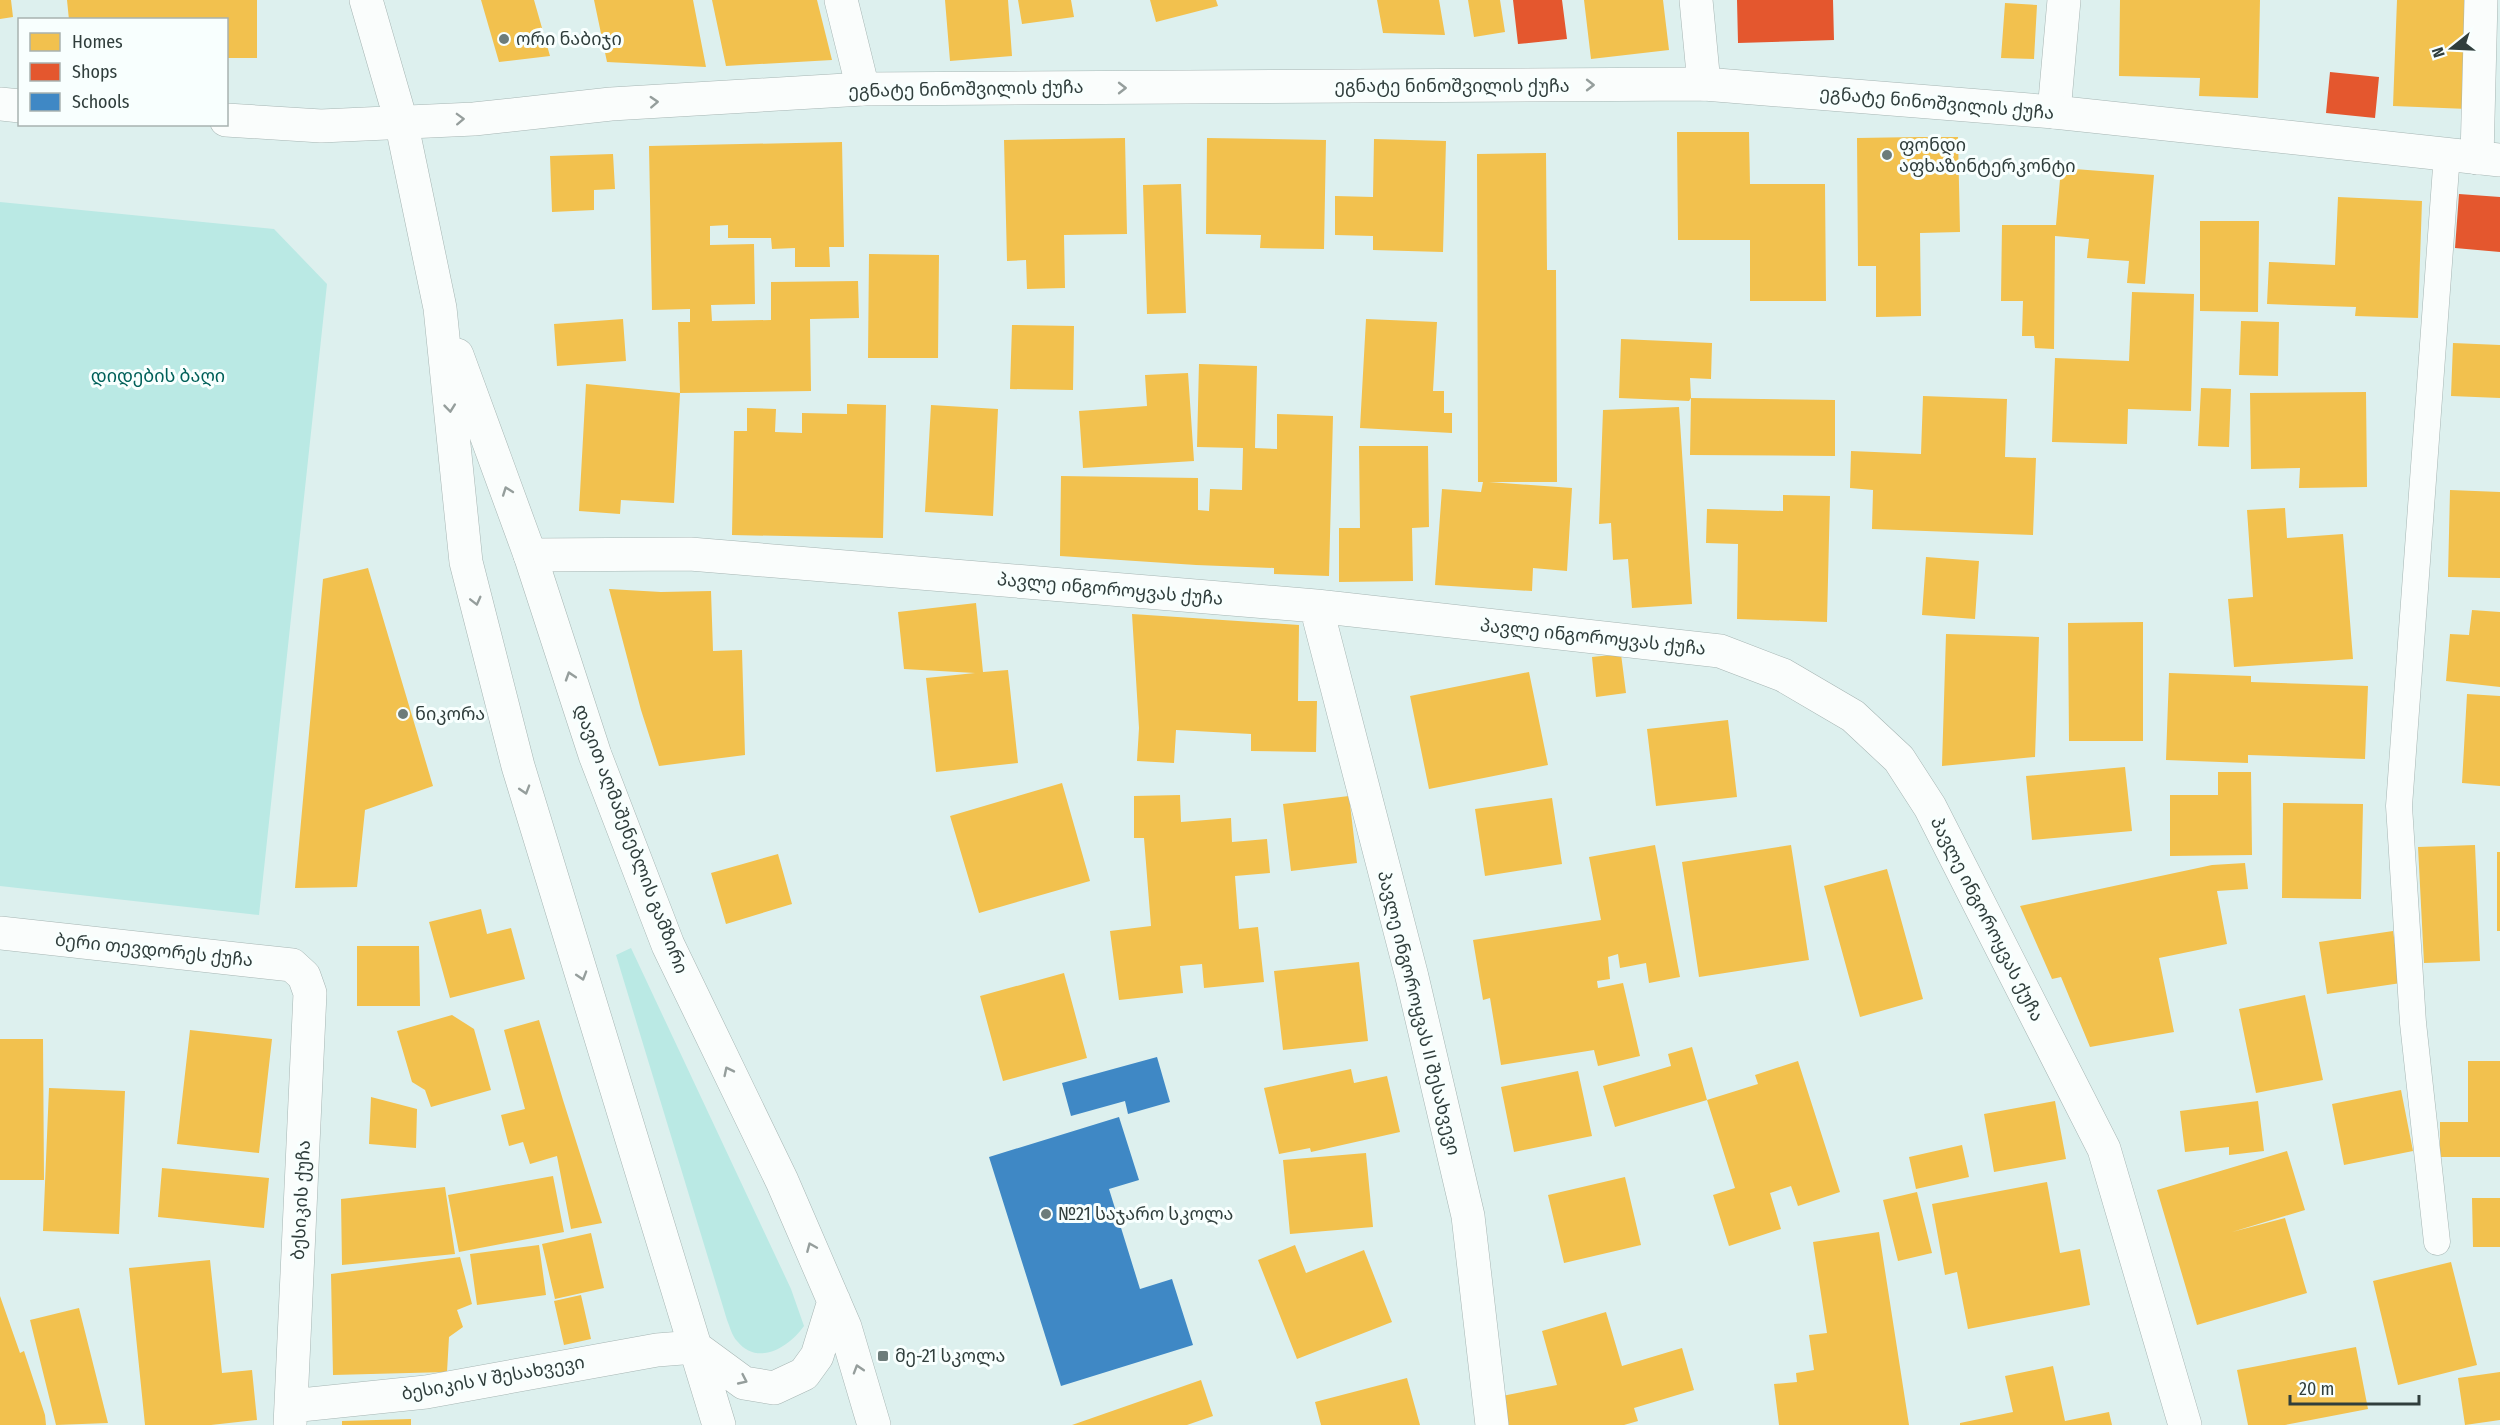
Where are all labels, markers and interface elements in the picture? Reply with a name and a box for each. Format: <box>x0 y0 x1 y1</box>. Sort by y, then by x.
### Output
legend <box>18 18 228 126</box>
north arrow <box>2422 18 2482 78</box>
place label: ორი ნაბიჯი <box>516 28 622 50</box>
text: Homes <box>72 31 123 53</box>
marker: ორი ნაბიჯი <box>497 32 511 46</box>
text: N <box>2428 45 2449 60</box>
text: Shops <box>72 61 117 83</box>
street label: ეგნატე ნინოშვილის ქუჩა <box>1334 75 1570 97</box>
street label: ეგნატე ნინოშვილის ქუჩა <box>848 76 1084 102</box>
one-way arrow <box>1585 79 1594 91</box>
one-way arrow <box>1117 82 1126 94</box>
street label: ეგნატე ნინოშვილის ქუჩა <box>1819 82 2055 124</box>
text: Schools <box>72 91 130 113</box>
one-way arrow <box>649 95 658 108</box>
one-way arrow <box>455 113 464 125</box>
place label: ფონდი აფხაზინტერკონტი <box>1899 134 2076 177</box>
marker: ფონდი აფხაზინტერკონტი <box>1880 148 1894 162</box>
park label: დიდების ბაღი <box>91 365 225 387</box>
one-way arrow <box>443 404 456 413</box>
one-way arrow <box>502 486 514 497</box>
street label: პავლე ინგოროყვას ქუჩა <box>996 568 1224 610</box>
one-way arrow <box>468 596 481 606</box>
street label: პავლე ინგოროყვას ქუჩა <box>1479 614 1707 660</box>
one-way arrow <box>564 671 577 682</box>
street label: დავით აღმაშენებლის გამზირი <box>569 701 693 977</box>
place label: ნიკორა <box>415 703 485 725</box>
marker: ნიკორა <box>396 707 410 721</box>
one-way arrow <box>518 784 530 795</box>
street label: პავლე ინგოროყვას ქუჩა <box>1926 813 2048 1025</box>
street label: პავლე ინგოროყვას II შესახვევი <box>1373 868 1465 1158</box>
street label: ბერი თევდორეს ქუჩა <box>54 929 254 971</box>
one-way arrow <box>575 970 587 981</box>
one-way arrow <box>724 1066 736 1077</box>
street label: ბესიკის ქუჩა <box>287 1139 315 1261</box>
place label: №21 საჯარო სკოლა <box>1058 1203 1233 1225</box>
marker: №21 საჯარო სკოლა <box>1039 1207 1053 1221</box>
one-way arrow <box>806 1243 818 1254</box>
place label: მე-21 სკოლა <box>895 1345 1005 1367</box>
marker: მე-21 სკოლა <box>876 1349 890 1363</box>
street label: ბესიკის V შესახვევი <box>400 1351 586 1405</box>
one-way arrow <box>853 1364 865 1375</box>
scale bar <box>2290 1368 2419 1406</box>
one-way arrow <box>737 1373 748 1385</box>
text: 20 m <box>2299 1378 2334 1400</box>

